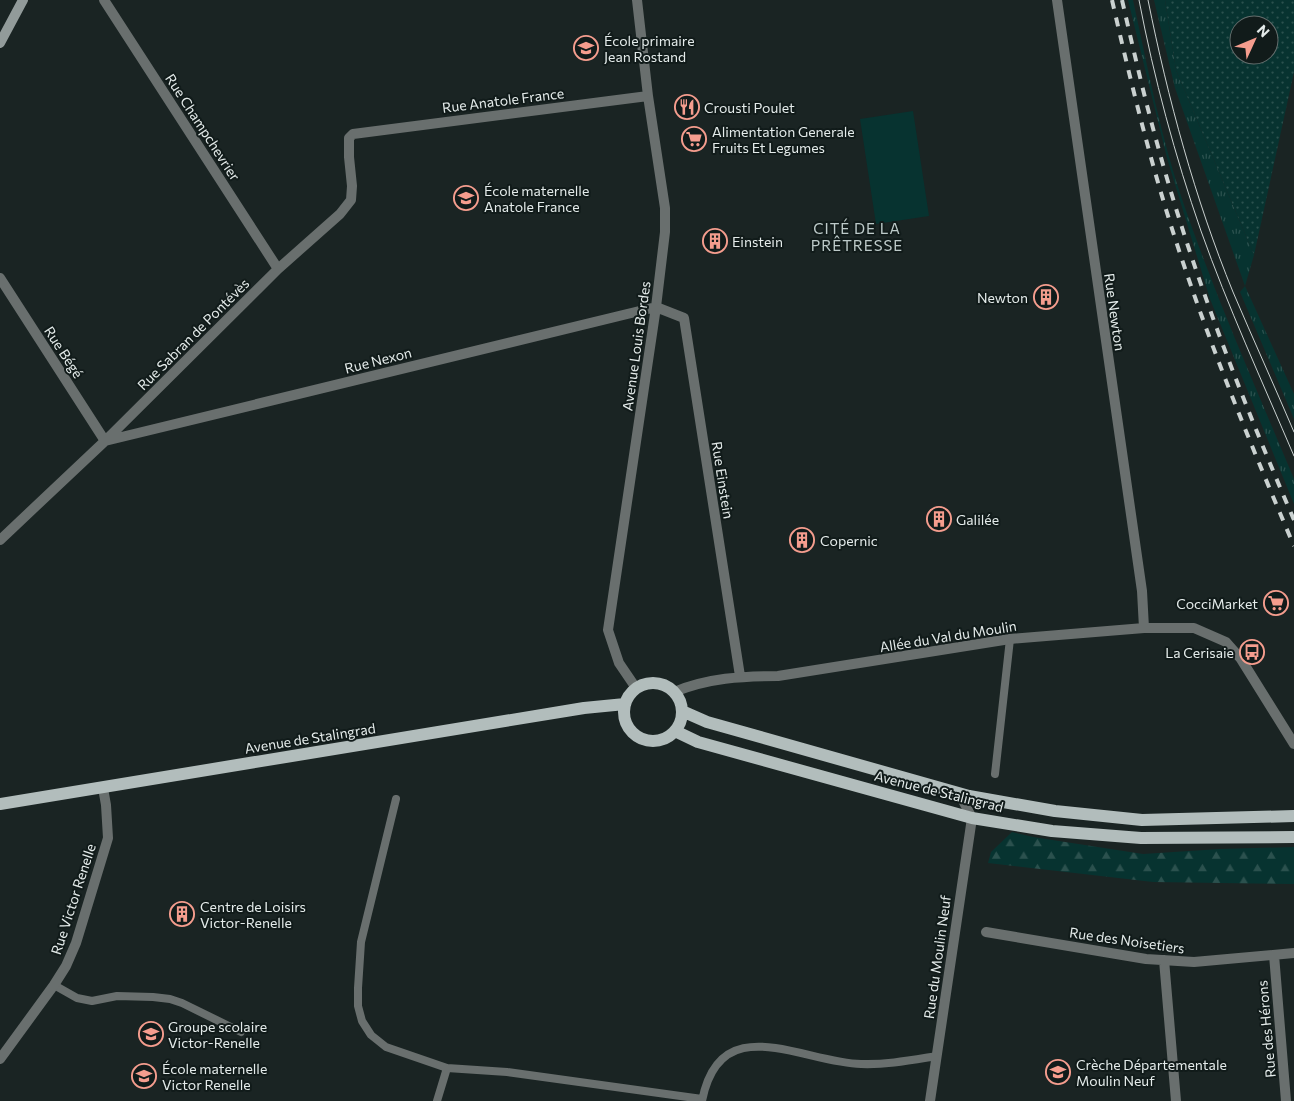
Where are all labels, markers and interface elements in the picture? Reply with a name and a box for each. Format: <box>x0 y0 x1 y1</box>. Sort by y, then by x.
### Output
north arrow <box>1229 15 1279 65</box>
text: N <box>1254 21 1273 40</box>
place label: École primaire Jean Rostand <box>604 32 695 65</box>
school or university icon: École primaire Jean Rostand <box>573 35 599 61</box>
street label: Rue Champchevrier <box>162 70 244 184</box>
street label: Rue Anatole France <box>441 84 565 116</box>
restaurant icon: Crousti Poulet <box>674 94 700 120</box>
place label: Crousti Poulet <box>704 99 795 116</box>
place label: Alimentation Generale Fruits Et Legumes <box>712 123 855 156</box>
supermarket icon: Alimentation Generale Fruits Et Legumes <box>681 126 707 152</box>
place label: École maternelle Anatole France <box>484 182 589 215</box>
school or university icon: École maternelle Anatole France <box>453 185 479 211</box>
district label: CITÉ DE LA PRÊTRESSE <box>811 218 903 254</box>
building icon: Einstein <box>702 228 728 254</box>
place label: Einstein <box>732 233 783 250</box>
street label: Rue Newton <box>1101 272 1129 352</box>
street label: Rue Sabran de Pontévès <box>134 275 252 393</box>
street label: Avenue Louis Bordes <box>618 280 654 412</box>
building icon: Newton <box>1033 284 1059 310</box>
place label: Newton <box>977 289 1028 306</box>
street label: Rue Bégé <box>41 323 87 381</box>
street label: Rue Nexon <box>343 343 413 377</box>
street label: Rue Einstein <box>708 440 738 520</box>
building icon: Galilée <box>926 506 952 532</box>
place label: Galilée <box>956 511 999 528</box>
building icon: Copernic <box>789 527 815 553</box>
place label: Copernic <box>820 532 878 549</box>
supermarket icon: CocciMarket <box>1263 590 1289 616</box>
place label: CocciMarket <box>1176 595 1258 612</box>
street label: Allée du Val du Moulin <box>878 617 1018 655</box>
bus stop icon: La Cerisaie <box>1239 639 1265 665</box>
place label: La Cerisaie <box>1165 644 1234 661</box>
street label: Avenue de Stalingrad <box>243 719 377 757</box>
street label: Avenue de Stalingrad <box>873 767 1005 815</box>
street label: Rue Victor Renelle <box>47 841 99 957</box>
street label: Rue du Moulin Neuf <box>920 894 954 1020</box>
place label: Centre de Loisirs Victor-Renelle <box>200 898 306 931</box>
building icon: Centre de Loisirs Victor-Renelle <box>169 901 195 927</box>
street label: Rue des Noisetiers <box>1068 923 1186 957</box>
street label: Rue des Hérons <box>1253 980 1279 1078</box>
place label: Groupe scolaire Victor-Renelle <box>168 1018 267 1051</box>
school or university icon: Groupe scolaire Victor-Renelle <box>138 1021 164 1047</box>
place label: Crèche Départementale Moulin Neuf <box>1076 1056 1227 1089</box>
school or university icon: Crèche Départementale Moulin Neuf <box>1045 1059 1071 1085</box>
place label: École maternelle Victor Renelle <box>162 1060 267 1093</box>
school or university icon: École maternelle Victor Renelle <box>131 1063 157 1089</box>

